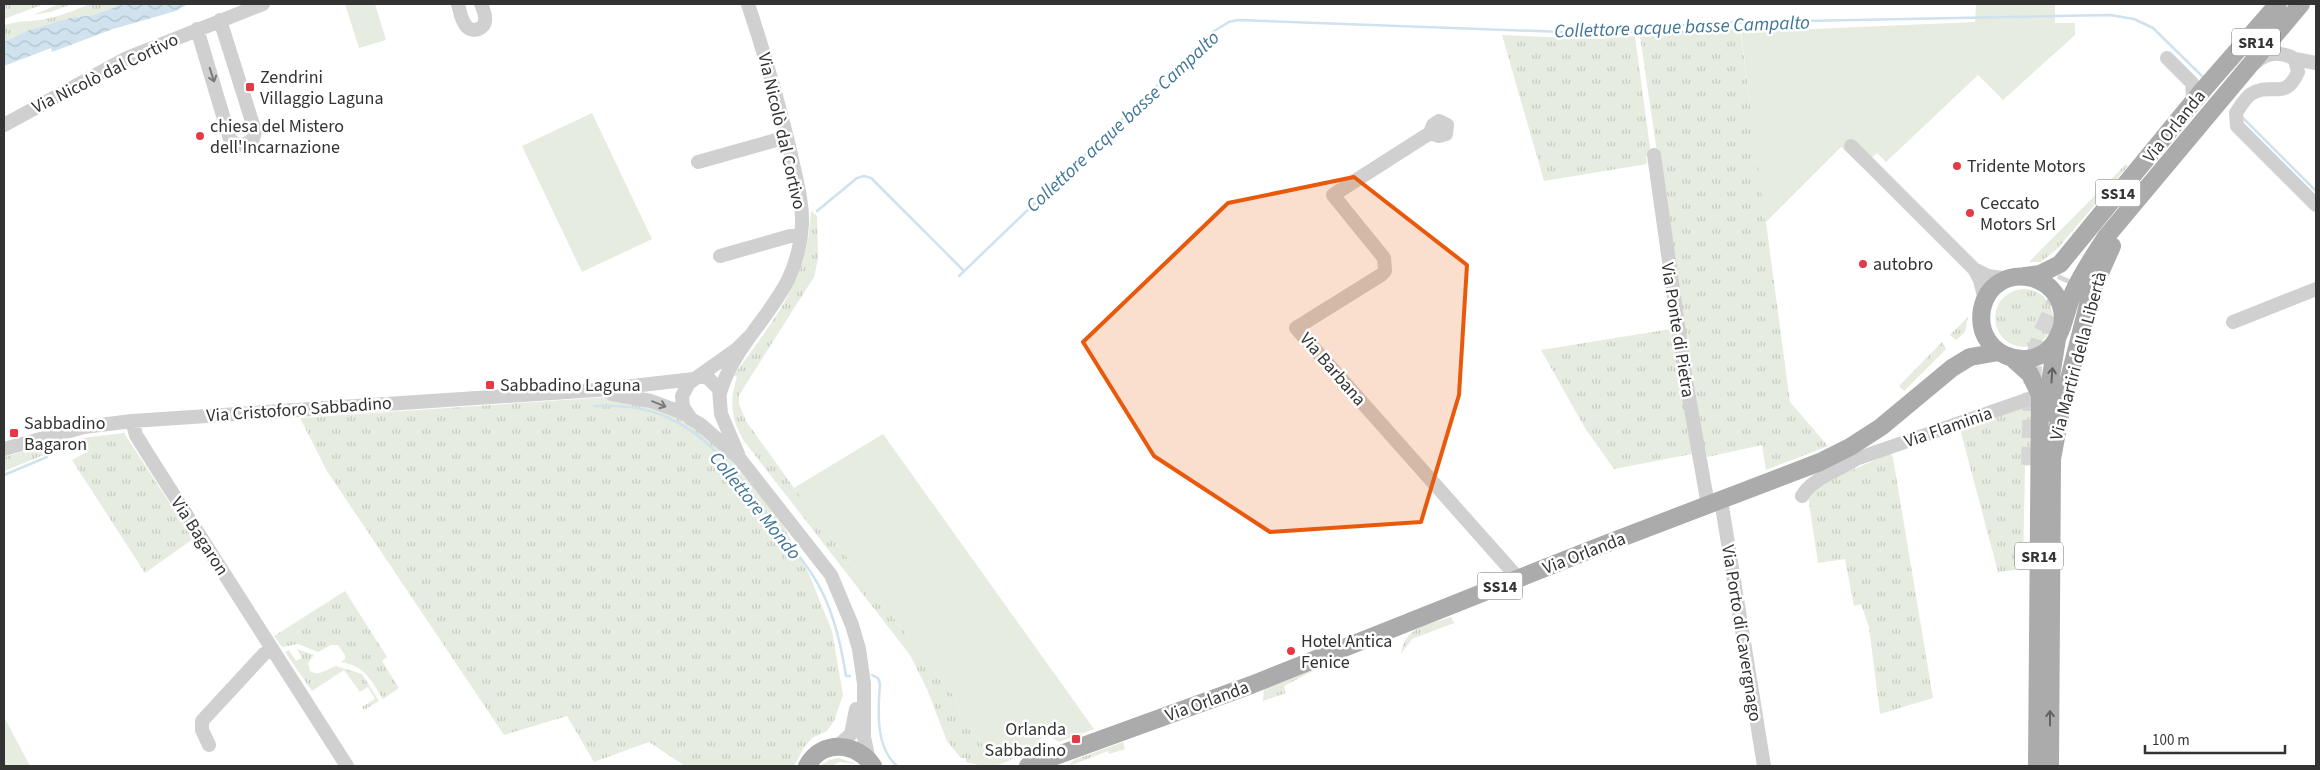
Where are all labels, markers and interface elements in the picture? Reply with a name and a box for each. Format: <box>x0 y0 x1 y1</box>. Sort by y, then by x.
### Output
water label: Collettore acque basse Campalto <box>1554 10 1811 45</box>
water label: Collettore acque basse Campalto <box>1020 25 1226 219</box>
street label: Via Nicolò dal Cortivo <box>28 27 183 120</box>
road number: SR14 <box>2232 28 2280 56</box>
street label: Via Nicolò dal Cortivo <box>751 50 812 212</box>
place label: Zendrini Villaggio Laguna <box>260 65 383 111</box>
one-way arrow <box>207 67 217 83</box>
marker: Zendrini Villaggio Laguna <box>244 81 256 93</box>
street label: Via Orlanda <box>2137 85 2212 168</box>
place label: chiesa del Mistero dell'Incarnazione <box>210 114 344 160</box>
marker: chiesa del Mistero dell'Incarnazione <box>194 130 206 142</box>
place label: Tridente Motors <box>1967 154 2085 179</box>
marker: Tridente Motors <box>1951 160 1963 172</box>
road number: SS14 <box>2096 180 2140 207</box>
place label: Ceccato Motors Srl <box>1980 191 2056 237</box>
marker: Ceccato Motors Srl <box>1964 207 1976 219</box>
place label: autobro <box>1873 252 1933 277</box>
marker: autobro <box>1857 258 1869 270</box>
street label: Via Ponte di Pietra <box>1654 261 1701 399</box>
street label: Via Martiri della Libertà <box>2044 269 2113 443</box>
street label: Via Barbana <box>1294 327 1372 411</box>
one-way arrow <box>2047 368 2056 384</box>
place label: Sabbadino Laguna <box>500 373 641 398</box>
marker: Sabbadino Laguna <box>484 379 496 391</box>
street label: Via Cristoforo Sabbadino <box>206 391 393 428</box>
one-way arrow <box>651 400 666 409</box>
street label: Via Flaminia <box>1901 401 1996 454</box>
place label: Sabbadino Bagaron <box>24 411 105 457</box>
marker: Sabbadino Bagaron <box>8 427 20 439</box>
water label: Collettore Mondo <box>703 446 807 566</box>
street label: Via Bagaron <box>165 492 234 581</box>
street label: Via Orlanda <box>1539 526 1629 581</box>
road number: SR14 <box>2015 542 2063 570</box>
street label: Via Porto di Cavergnago <box>1715 543 1768 723</box>
road number: SS14 <box>1478 572 1522 600</box>
place label: Hotel Antica Fenice <box>1301 629 1392 675</box>
marker: Hotel Antica Fenice <box>1285 645 1297 657</box>
street label: Via Orlanda <box>1162 675 1252 728</box>
one-way arrow <box>2046 710 2055 726</box>
place label: Orlanda Sabbadino <box>985 717 1066 763</box>
scale bar <box>2145 722 2285 754</box>
text: 100 m <box>2152 730 2190 751</box>
marker: Orlanda Sabbadino <box>1070 733 1082 745</box>

